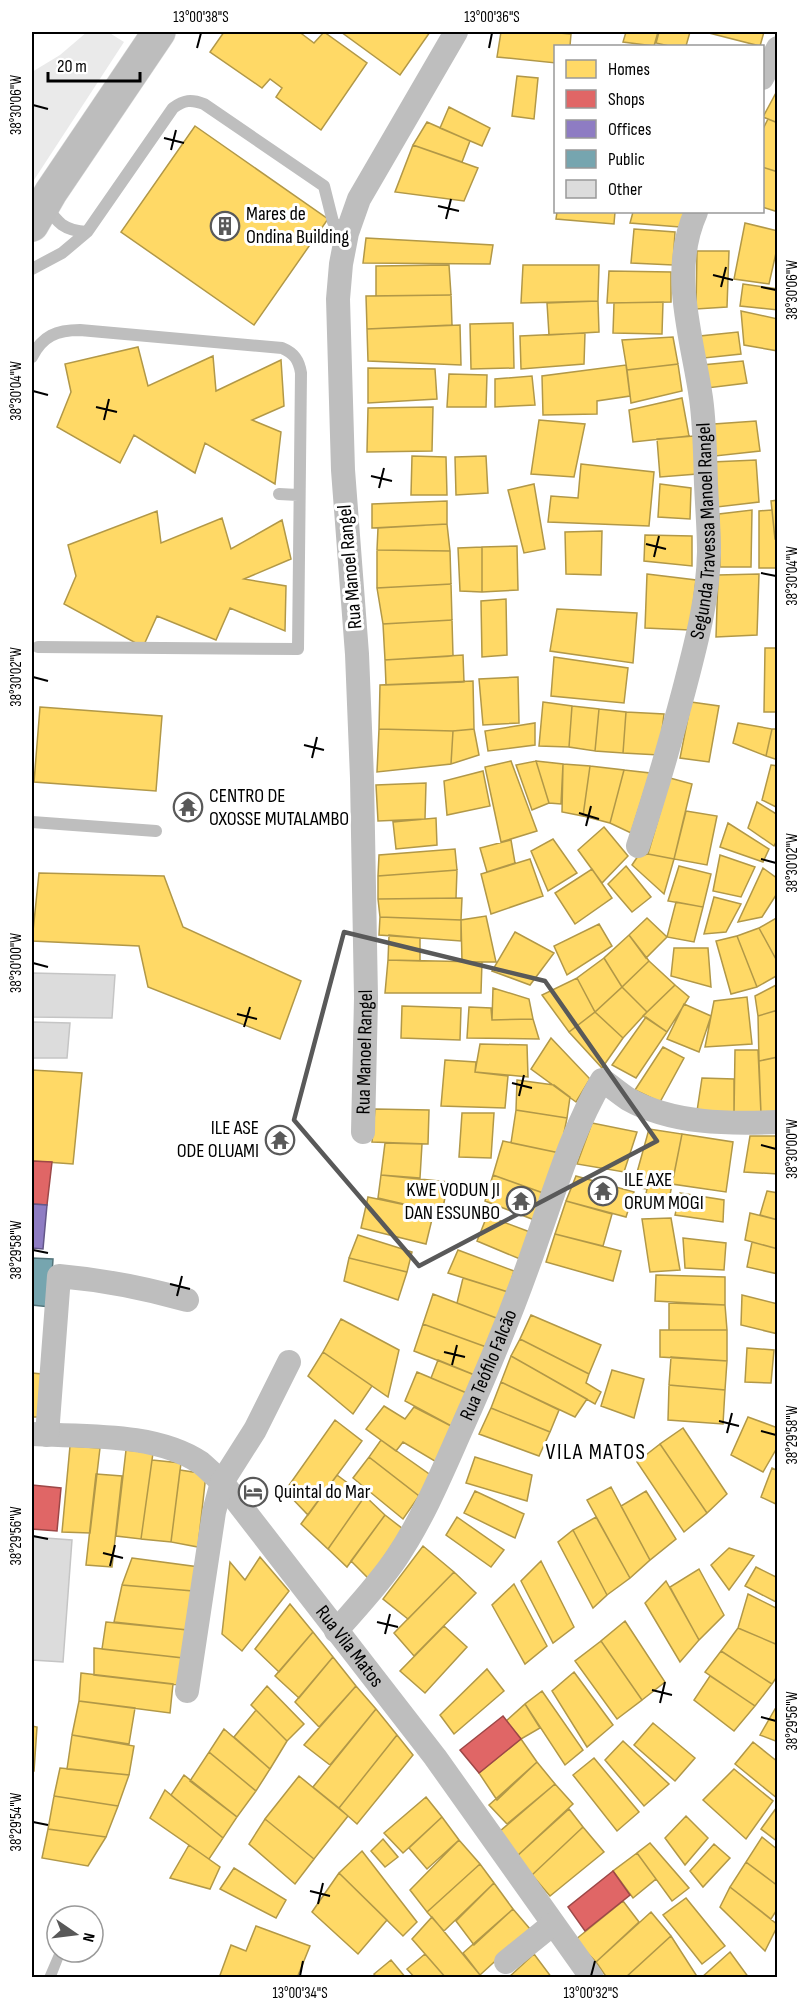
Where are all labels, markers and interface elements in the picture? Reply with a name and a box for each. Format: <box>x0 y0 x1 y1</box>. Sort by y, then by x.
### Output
text: 13°00'38"S <box>173 8 229 27</box>
text: 13°00'36"S <box>464 8 520 27</box>
scale bar <box>48 45 140 83</box>
legend <box>554 45 764 213</box>
text: 20 m <box>57 56 87 77</box>
text: Homes <box>608 59 650 80</box>
text: 38°30'06"W <box>7 75 26 135</box>
text: Shops <box>608 89 645 110</box>
text: Offices <box>608 119 651 140</box>
text: Public <box>608 149 645 170</box>
text: Other <box>608 179 642 200</box>
place label: Mares de Ondina Building <box>246 202 349 249</box>
building icon: Mares de Ondina Building <box>209 210 241 242</box>
text: 38°30'06"W <box>783 260 802 320</box>
text: 38°30'04"W <box>7 361 26 421</box>
street label: Segunda Travessa Manoel Rangel <box>685 422 721 642</box>
street label: Rua Manoel Rangel <box>333 504 367 630</box>
text: 38°30'04"W <box>783 546 802 606</box>
text: 38°30'02"W <box>7 647 26 707</box>
place label: CENTRO DE OXOSSE MUTALAMBO <box>209 784 349 831</box>
temple icon: CENTRO DE OXOSSE MUTALAMBO <box>172 791 204 823</box>
text: 38°30'02"W <box>783 833 802 893</box>
text: 38°30'00"W <box>7 933 26 993</box>
street label: Rua Manoel Rangel <box>351 989 378 1115</box>
place label: ILE ASE ODE OLUAMI <box>177 1116 259 1163</box>
text: 38°30'00"W <box>783 1119 802 1179</box>
temple icon: ILE ASE ODE OLUAMI <box>264 1124 296 1156</box>
place label: ILE AXE ORUM MOGI <box>624 1168 704 1215</box>
temple icon: ILE AXE ORUM MOGI <box>587 1175 619 1207</box>
place label: KWE VODUN JI DAN ESSUNBO <box>405 1178 500 1225</box>
temple icon: KWE VODUN JI DAN ESSUNBO <box>505 1185 537 1217</box>
text: 38°29'58"W <box>7 1220 26 1279</box>
street label: Rua Teófilo Falcão <box>455 1306 522 1424</box>
text: 38°29'58"W <box>783 1405 802 1464</box>
district label: VILA MATOS <box>546 1439 646 1466</box>
hotel icon: Quintal do Mar <box>237 1476 269 1508</box>
place label: Quintal do Mar <box>274 1480 371 1504</box>
text: 38°29'56"W <box>7 1506 26 1566</box>
street label: Rua Vila Matos <box>310 1601 389 1692</box>
text: 38°29'56"W <box>783 1691 802 1751</box>
text: 38°29'54"W <box>7 1792 26 1851</box>
north arrow <box>45 1904 105 1964</box>
text: N <box>78 1931 98 1944</box>
text: 13°00'34"S <box>272 1984 328 2003</box>
text: 13°00'32"S <box>563 1984 619 2003</box>

